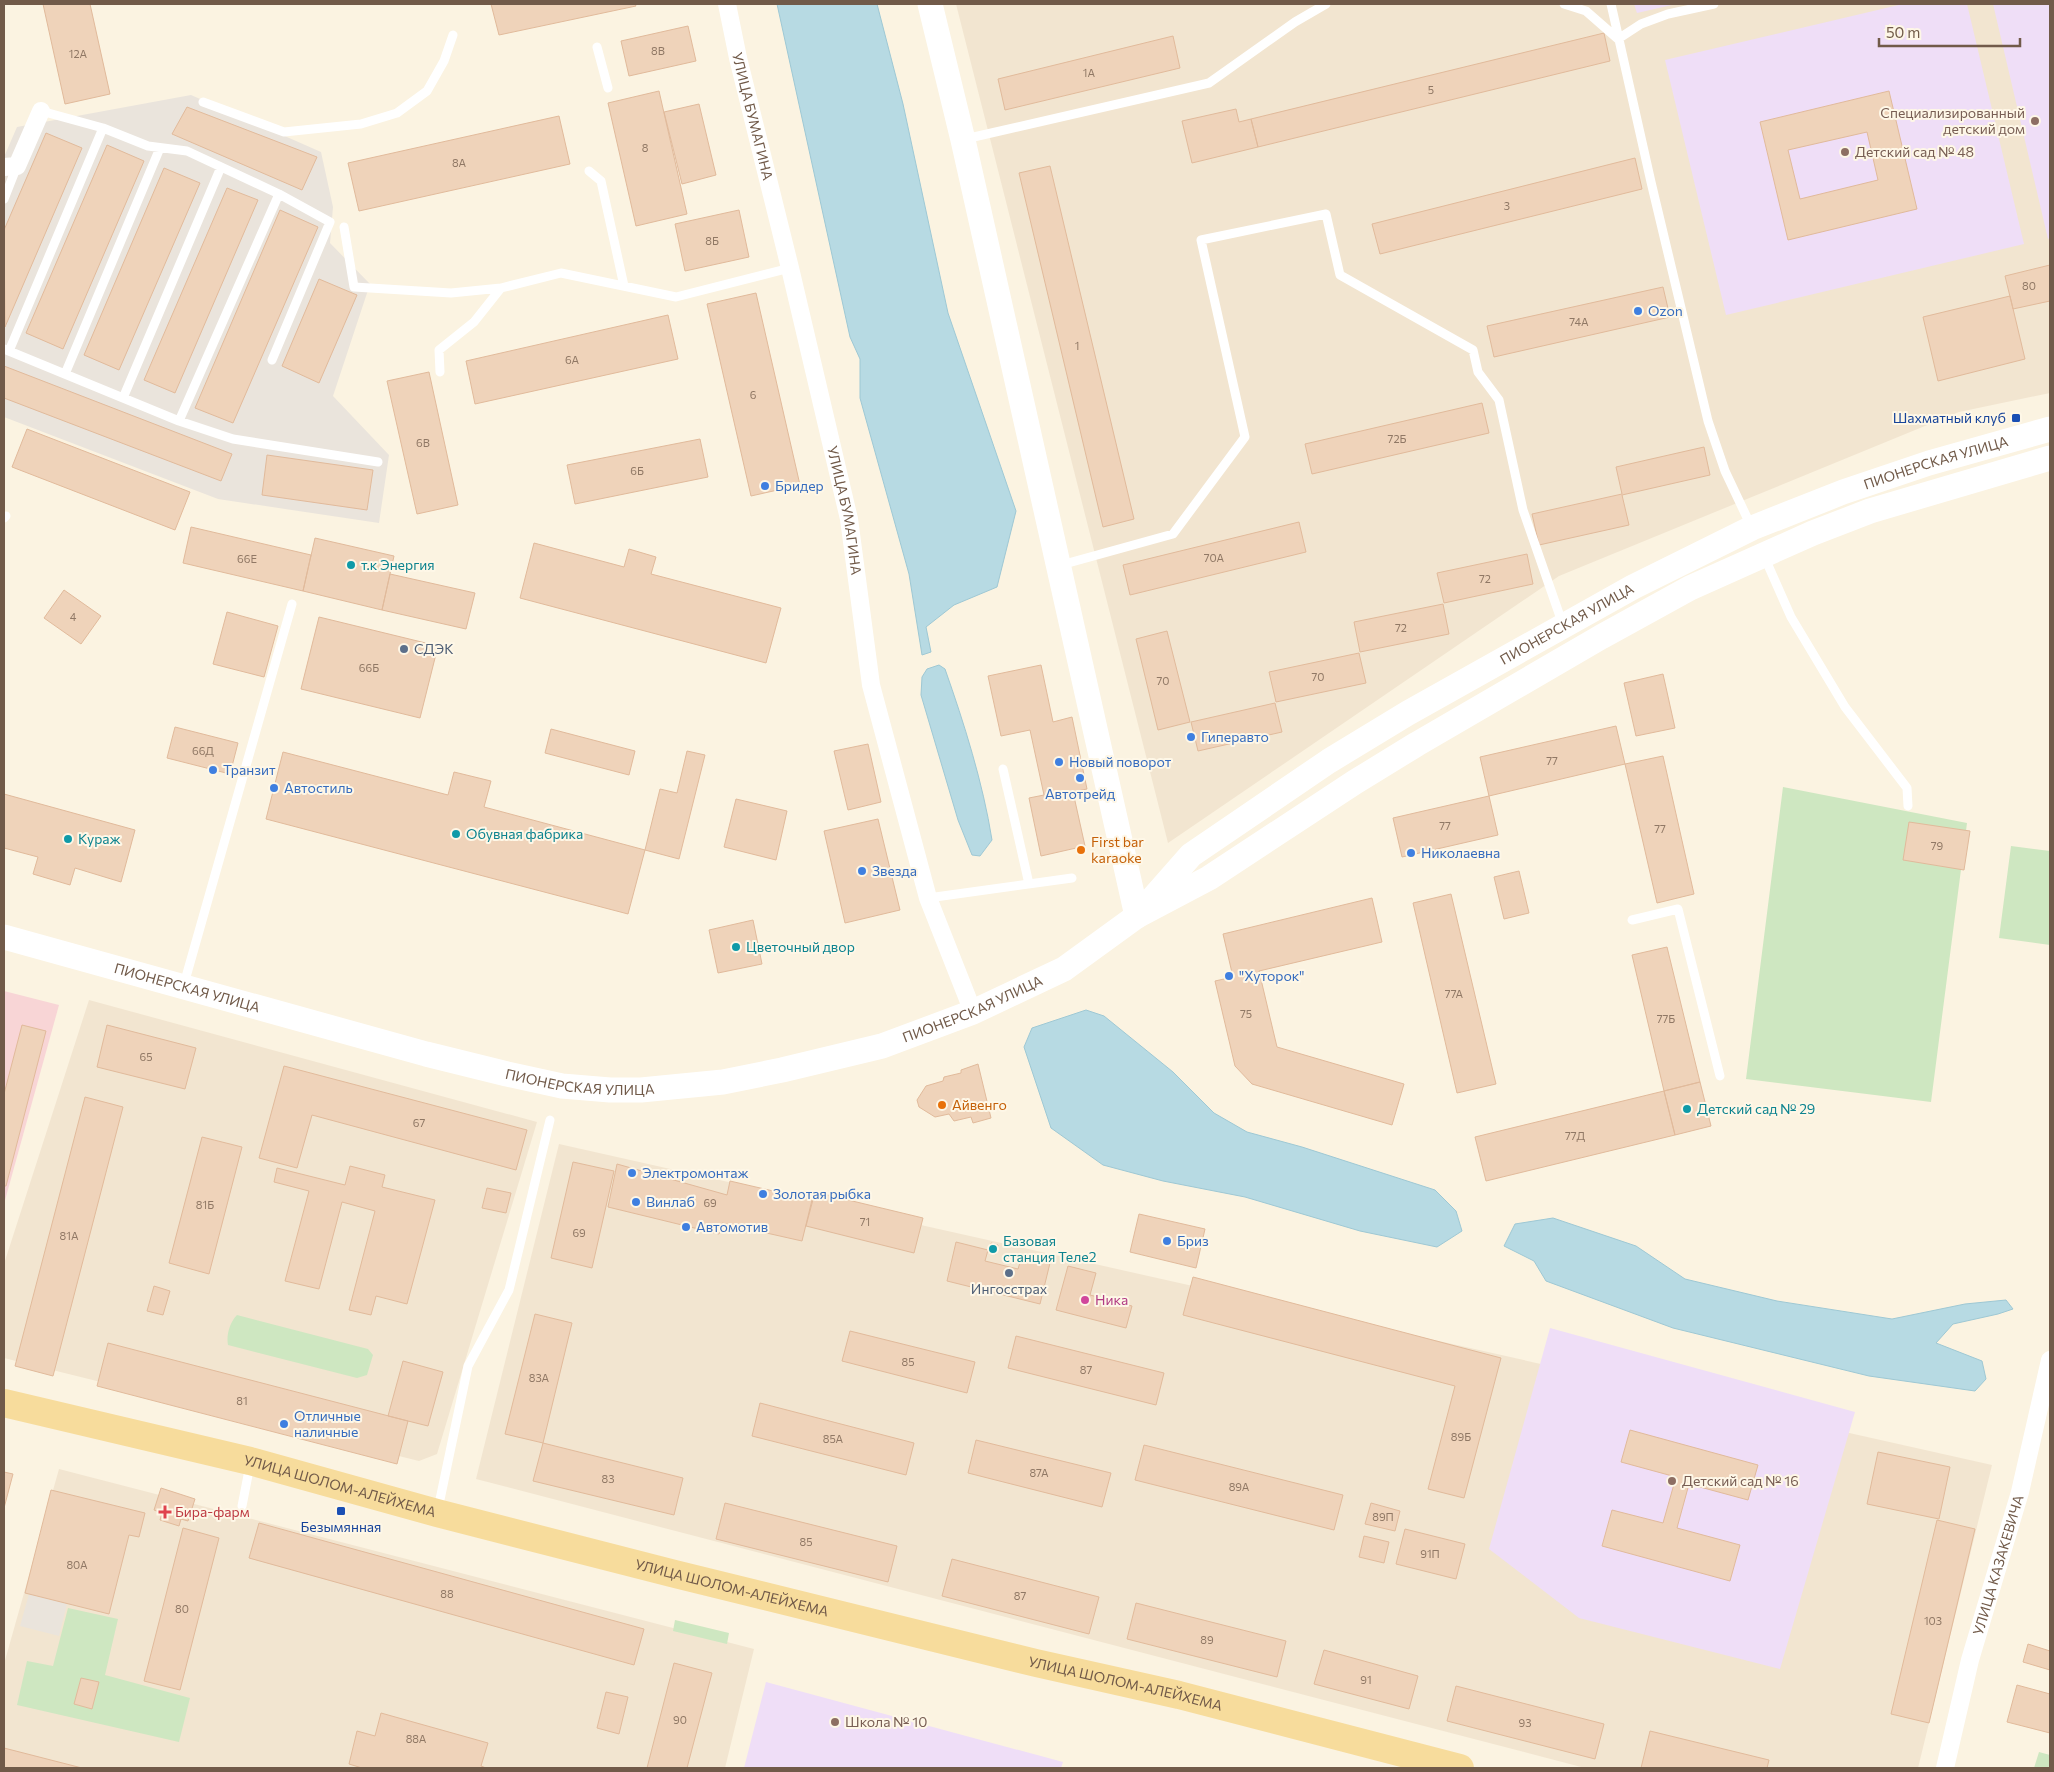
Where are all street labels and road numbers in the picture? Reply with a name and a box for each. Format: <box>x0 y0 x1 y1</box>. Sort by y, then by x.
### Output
street label: УЛИЦА БУМАГИНА <box>729 51 777 182</box>
street label: ПИОНЕРСКАЯ УЛИЦА <box>1861 432 2010 492</box>
street label: УЛИЦА БУМАГИНА <box>824 444 865 576</box>
street label: ПИОНЕРСКАЯ УЛИЦА <box>1497 579 1637 668</box>
street label: ПИОНЕРСКАЯ УЛИЦА <box>112 959 262 1016</box>
street label: ПИОНЕРСКАЯ УЛИЦА <box>900 971 1045 1046</box>
street label: ПИОНЕРСКАЯ УЛИЦА <box>504 1065 655 1098</box>
street label: УЛИЦА ШОЛОМ-АЛЕЙХЕМА <box>242 1451 438 1520</box>
street label: УЛИЦА КАЗАКЕВИЧА <box>1969 1492 2027 1637</box>
street label: УЛИЦА ШОЛОМ-АЛЕЙХЕМА <box>633 1555 831 1620</box>
street label: УЛИЦА ШОЛОМ-АЛЕЙХЕМА <box>1027 1652 1225 1714</box>

